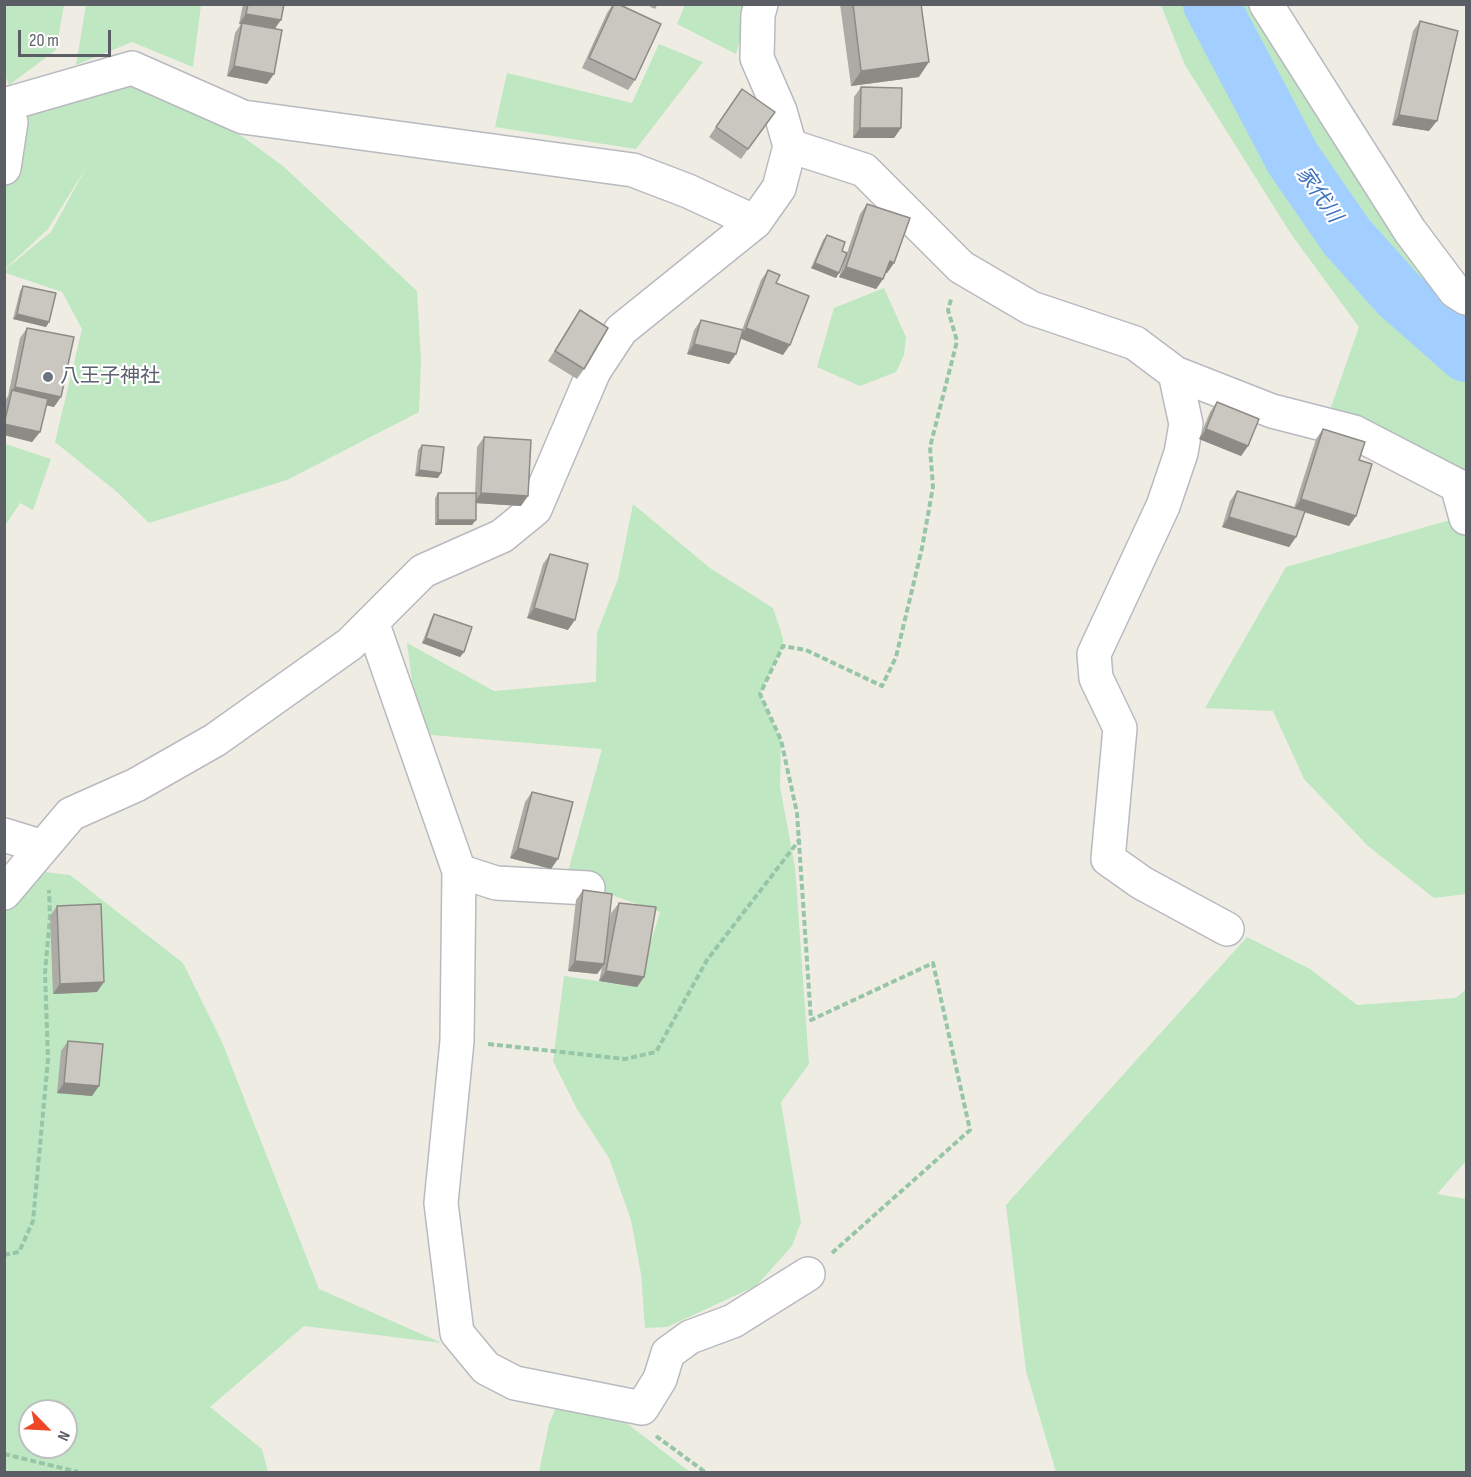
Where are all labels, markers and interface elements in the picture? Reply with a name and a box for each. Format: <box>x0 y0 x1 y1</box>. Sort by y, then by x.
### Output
scale bar <box>21 18 114 56</box>
text: 20 m <box>29 30 59 51</box>
water label: 家代川 <box>1290 162 1346 228</box>
place label: 八王子神社 <box>60 365 160 389</box>
marker: 八王子神社 <box>41 370 55 384</box>
north arrow <box>18 1399 78 1459</box>
text: N <box>53 1428 73 1443</box>

